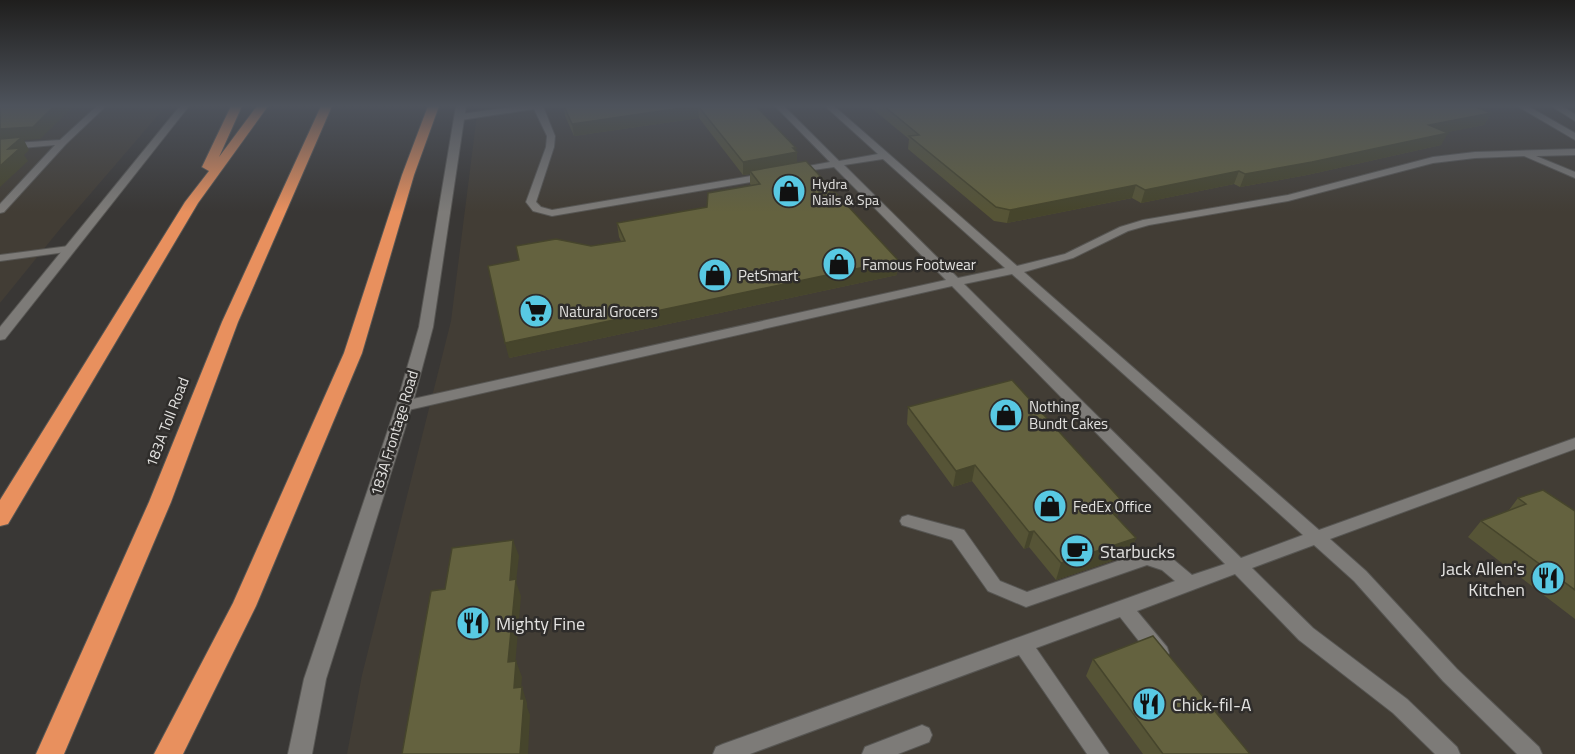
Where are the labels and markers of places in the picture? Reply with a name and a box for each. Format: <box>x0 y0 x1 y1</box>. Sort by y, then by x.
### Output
shop icon: Hydra Nails & Spa <box>771 173 807 209</box>
place label: Hydra Nails & Spa <box>812 173 879 210</box>
shop icon: Famous Footwear <box>821 246 857 282</box>
place label: Famous Footwear <box>862 253 976 276</box>
shop icon: PetSmart <box>697 257 733 293</box>
place label: PetSmart <box>738 264 799 287</box>
supermarket icon: Natural Grocers <box>518 293 554 329</box>
place label: Natural Grocers <box>559 300 658 323</box>
place label: Nothing Bundt Cakes <box>1029 395 1108 435</box>
shop icon: Nothing Bundt Cakes <box>988 397 1024 433</box>
shop icon: FedEx Office <box>1032 488 1068 524</box>
place label: FedEx Office <box>1073 495 1152 518</box>
cafe icon: Starbucks <box>1059 533 1095 569</box>
place label: Starbucks <box>1100 538 1175 565</box>
place label: Jack Allen's Kitchen <box>1441 555 1525 603</box>
restaurant icon: Jack Allen's Kitchen <box>1530 560 1566 596</box>
restaurant icon: Mighty Fine <box>455 605 491 641</box>
place label: Mighty Fine <box>496 610 585 637</box>
restaurant icon: Chick-fil-A <box>1131 686 1167 722</box>
place label: Chick-fil-A <box>1172 691 1252 718</box>

